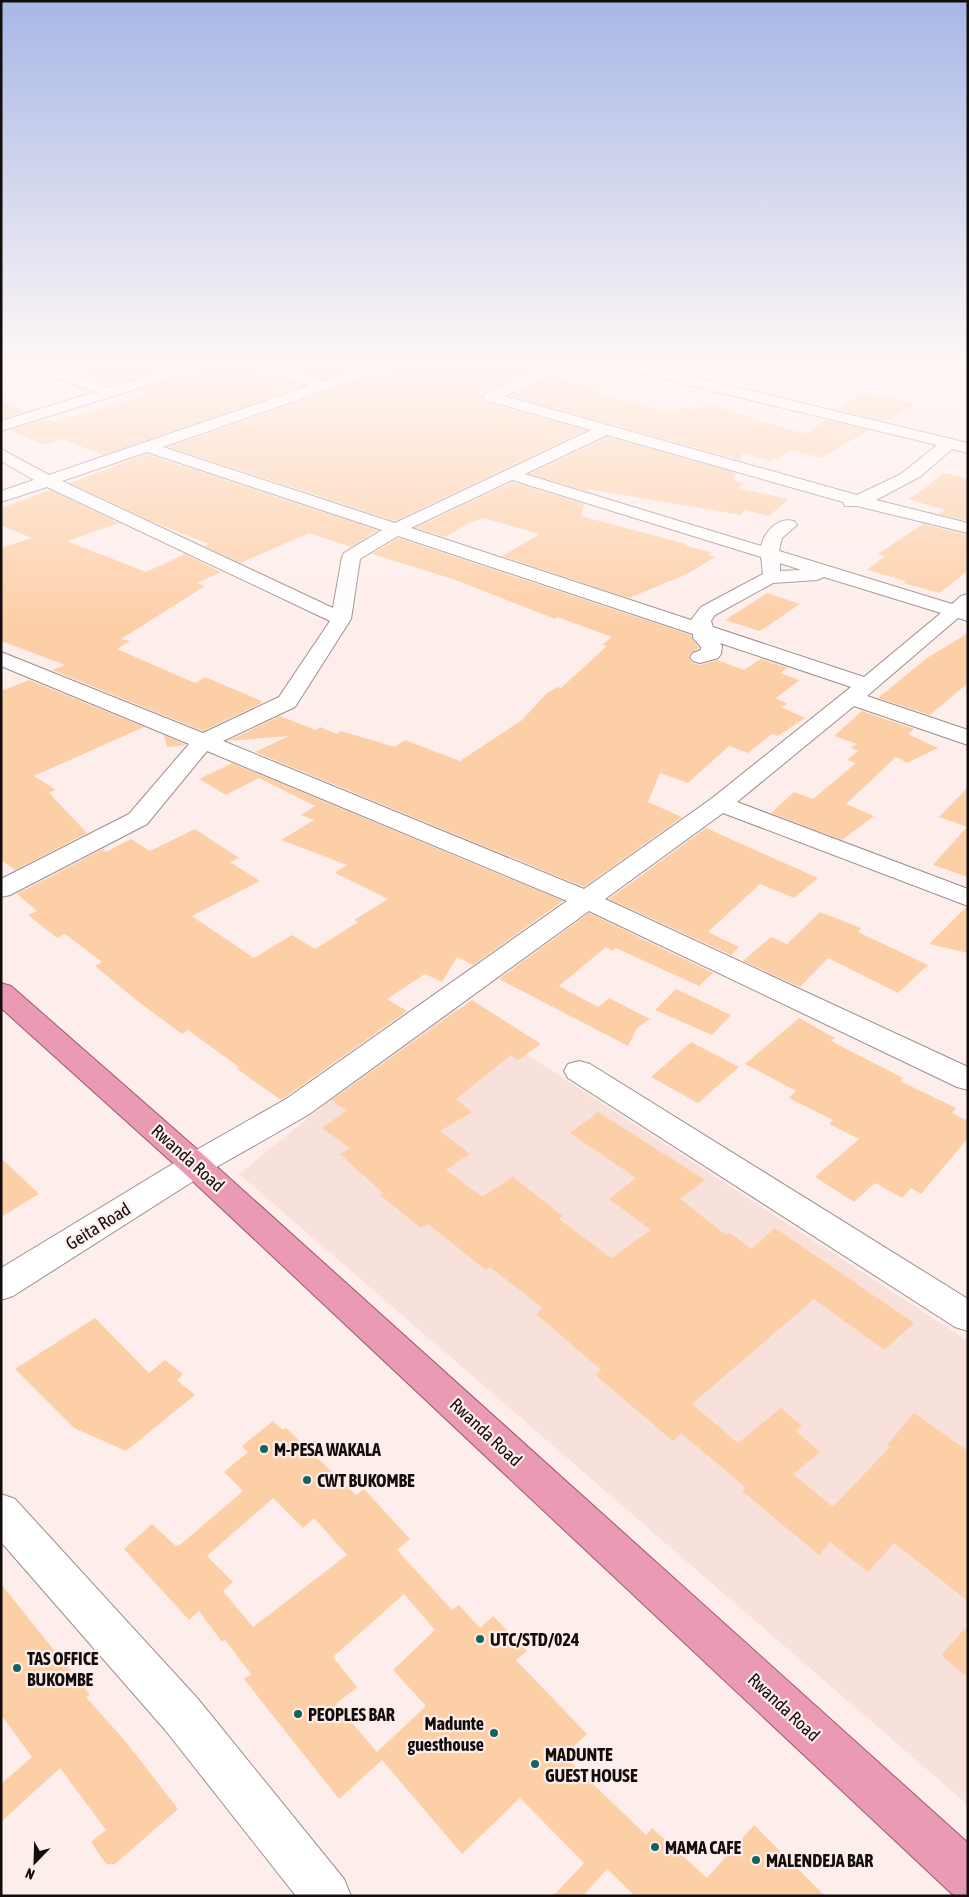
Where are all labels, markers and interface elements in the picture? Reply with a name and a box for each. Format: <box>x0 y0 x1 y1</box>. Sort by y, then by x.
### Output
street label: Rwanda Road <box>147 1120 229 1196</box>
street label: Geita Road <box>62 1198 134 1254</box>
street label: Rwanda Road <box>446 1393 526 1471</box>
place label: M-PESA WAKALA <box>274 1439 381 1460</box>
marker: M-PESA WAKALA <box>258 1443 270 1455</box>
place label: CWT BUKOMBE <box>317 1470 415 1491</box>
marker: CWT BUKOMBE <box>301 1474 313 1486</box>
place label: UTC/STD/024 <box>490 1629 579 1650</box>
marker: UTC/STD/024 <box>474 1633 486 1645</box>
place label: TAS OFFICE BUKOMBE <box>27 1648 99 1690</box>
marker: TAS OFFICE BUKOMBE <box>11 1662 23 1674</box>
street label: Rwanda Road <box>744 1668 824 1746</box>
place label: PEOPLES BAR <box>308 1704 395 1725</box>
marker: PEOPLES BAR <box>292 1708 304 1720</box>
place label: Madunte guesthouse <box>407 1713 484 1755</box>
marker: Madunte guesthouse <box>488 1727 500 1739</box>
place label: MADUNTE GUEST HOUSE <box>545 1744 638 1786</box>
marker: MADUNTE GUEST HOUSE <box>529 1758 541 1770</box>
north arrow <box>10 1837 60 1887</box>
place label: MAMA CAFE <box>665 1837 741 1858</box>
marker: MAMA CAFE <box>649 1841 661 1853</box>
place label: MALENDEJA BAR <box>766 1850 873 1871</box>
marker: MALENDEJA BAR <box>750 1854 762 1866</box>
text: N <box>23 1865 37 1883</box>

